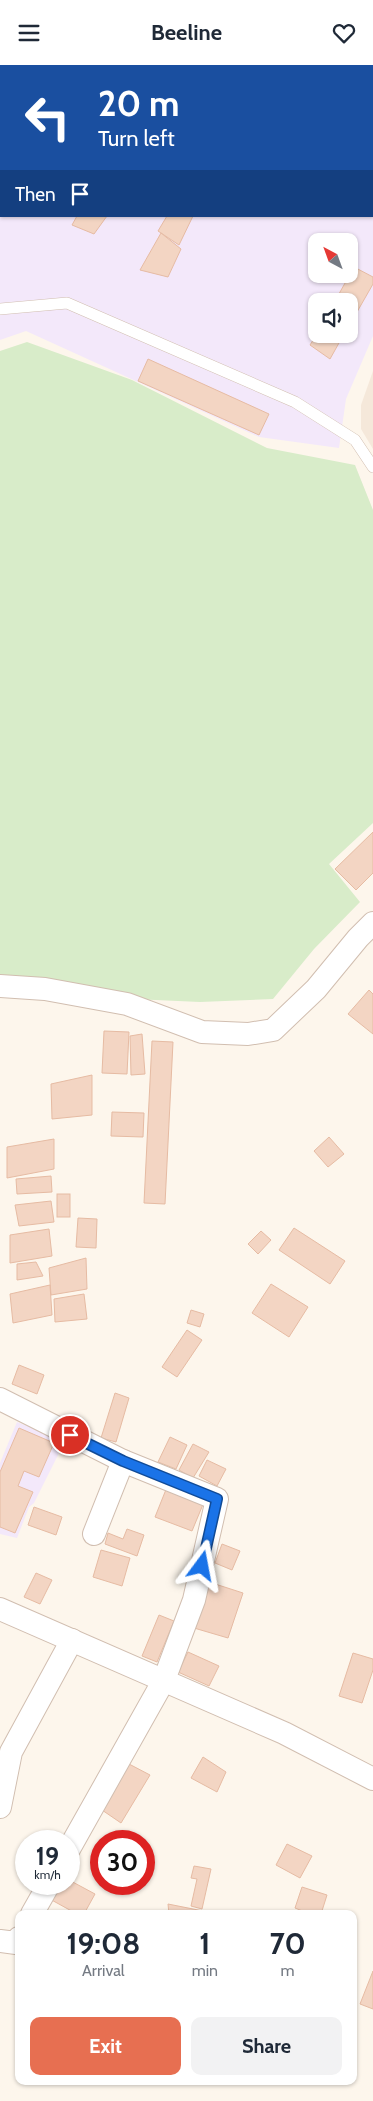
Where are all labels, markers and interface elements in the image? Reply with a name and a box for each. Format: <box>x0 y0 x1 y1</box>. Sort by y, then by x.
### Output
icon: menu <box>15 19 43 47</box>
text: Beeline <box>151 19 222 46</box>
icon: heart <box>330 19 358 47</box>
text: 20 m <box>98 82 180 125</box>
icon: left <box>15 85 80 150</box>
text: Turn left <box>98 125 175 152</box>
icon: arrive <box>66 180 94 208</box>
text: Then <box>15 183 56 206</box>
north arrow <box>308 233 358 283</box>
map controls <box>308 233 358 343</box>
button: sound <box>308 293 358 343</box>
pin <box>49 1414 91 1456</box>
icon: arrive <box>56 1421 84 1449</box>
position arrow <box>175 1539 227 1591</box>
speed limit sign: 30 <box>90 1830 155 1895</box>
text: 19 <box>36 1841 59 1871</box>
text: km/h <box>34 1867 61 1882</box>
text: 19:08 <box>66 1925 140 1962</box>
text: 1 <box>199 1925 210 1962</box>
text: 70 <box>269 1925 306 1962</box>
text: Arrival <box>82 1961 125 1980</box>
text: min <box>192 1961 218 1980</box>
text: m <box>280 1961 295 1980</box>
button: Exit <box>30 2017 181 2075</box>
button: Share <box>191 2017 342 2075</box>

